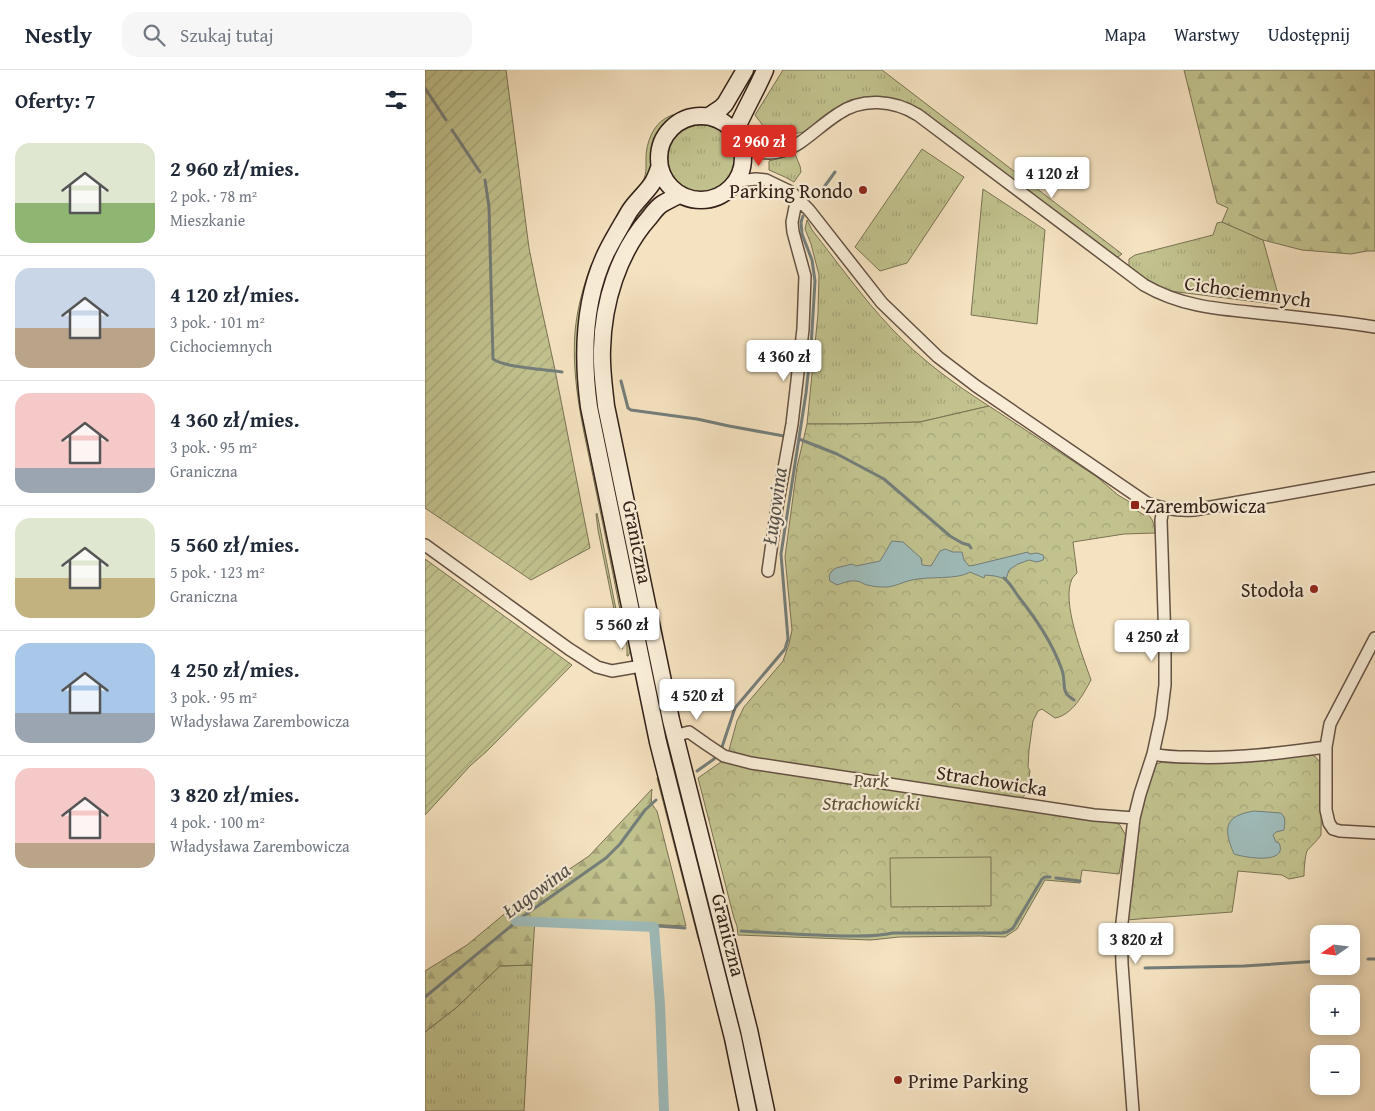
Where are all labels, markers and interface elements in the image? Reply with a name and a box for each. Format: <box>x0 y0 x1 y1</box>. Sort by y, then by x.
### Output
search box <box>122 12 472 57</box>
text: Nestly <box>25 17 92 52</box>
icon: search <box>140 21 168 49</box>
text: Szukaj tutaj <box>180 21 274 49</box>
text: Mapa <box>1104 21 1146 48</box>
text: Warstwy <box>1174 21 1240 48</box>
text: Udostępnij <box>1268 21 1350 48</box>
text: Oferty: 7 <box>15 85 96 116</box>
icon: filters <box>382 86 410 114</box>
pin: 2 960 zł <box>707 124 811 167</box>
text: 2 960 zł <box>732 129 786 153</box>
text: 2 960 zł/mies. <box>170 153 300 184</box>
pin: 4 120 zł <box>1000 156 1104 199</box>
text: 4 120 zł <box>1025 161 1079 185</box>
icon: home <box>55 163 115 223</box>
place label: Parking Rondo <box>729 176 853 205</box>
text: 2 pok. · 78 m² <box>170 184 257 208</box>
marker: Parking Rondo <box>857 184 869 196</box>
text: Mieszkanie <box>170 208 245 232</box>
street label: Cichociemnych <box>1183 268 1313 314</box>
text: 4 120 zł/mies. <box>170 279 300 310</box>
icon: home <box>55 288 115 348</box>
text: 3 pok. · 101 m² <box>170 310 265 334</box>
text: Cichociemnych <box>170 334 272 358</box>
pin: 4 360 zł <box>732 340 836 382</box>
text: 4 360 zł <box>757 344 811 368</box>
text: 4 360 zł/mies. <box>170 404 300 435</box>
icon: home <box>55 413 115 473</box>
text: 3 pok. · 95 m² <box>170 435 257 459</box>
text: Graniczna <box>170 459 238 483</box>
water label: Ługowina <box>753 465 795 548</box>
place label: Zarembowicza <box>1145 491 1266 520</box>
street label: Graniczna <box>616 498 660 587</box>
marker: Zarembowicza <box>1129 499 1141 511</box>
text: 5 560 zł/mies. <box>170 529 300 560</box>
icon: home <box>55 538 115 598</box>
text: 5 pok. · 123 m² <box>170 560 265 584</box>
place label: Stodoła <box>1241 575 1305 604</box>
marker: Stodoła <box>1308 583 1320 595</box>
text: Graniczna <box>170 584 238 608</box>
pin: 5 560 zł <box>570 608 674 650</box>
text: 5 560 zł <box>595 612 649 636</box>
pin: 4 250 zł <box>1100 620 1204 662</box>
text: 4 250 zł <box>1125 624 1179 648</box>
text: 4 250 zł/mies. <box>170 654 300 685</box>
icon: home <box>55 663 115 723</box>
pin: 4 520 zł <box>645 678 749 721</box>
text: 4 520 zł <box>670 683 724 707</box>
text: 3 pok. · 95 m² <box>170 685 257 709</box>
text: Władysława Zarembowicza <box>170 709 350 733</box>
street label: Strachowicka <box>934 757 1050 803</box>
park label: Park Strachowicki <box>822 765 920 817</box>
text: 3 820 zł/mies. <box>170 779 300 810</box>
icon: home <box>55 788 115 848</box>
text: 4 pok. · 100 m² <box>170 810 265 834</box>
text: Władysława Zarembowicza <box>170 834 350 858</box>
water label: Ługowina <box>495 854 577 926</box>
street label: Graniczna <box>705 891 753 980</box>
pin: 3 820 zł <box>1084 922 1188 965</box>
north arrow <box>1310 925 1360 975</box>
map controls <box>1310 925 1360 1095</box>
text: 3 820 zł <box>1109 927 1163 951</box>
button: + <box>1310 985 1360 1035</box>
button: − <box>1310 1045 1360 1095</box>
place label: Prime Parking <box>908 1066 1028 1095</box>
marker: Prime Parking <box>892 1074 904 1086</box>

